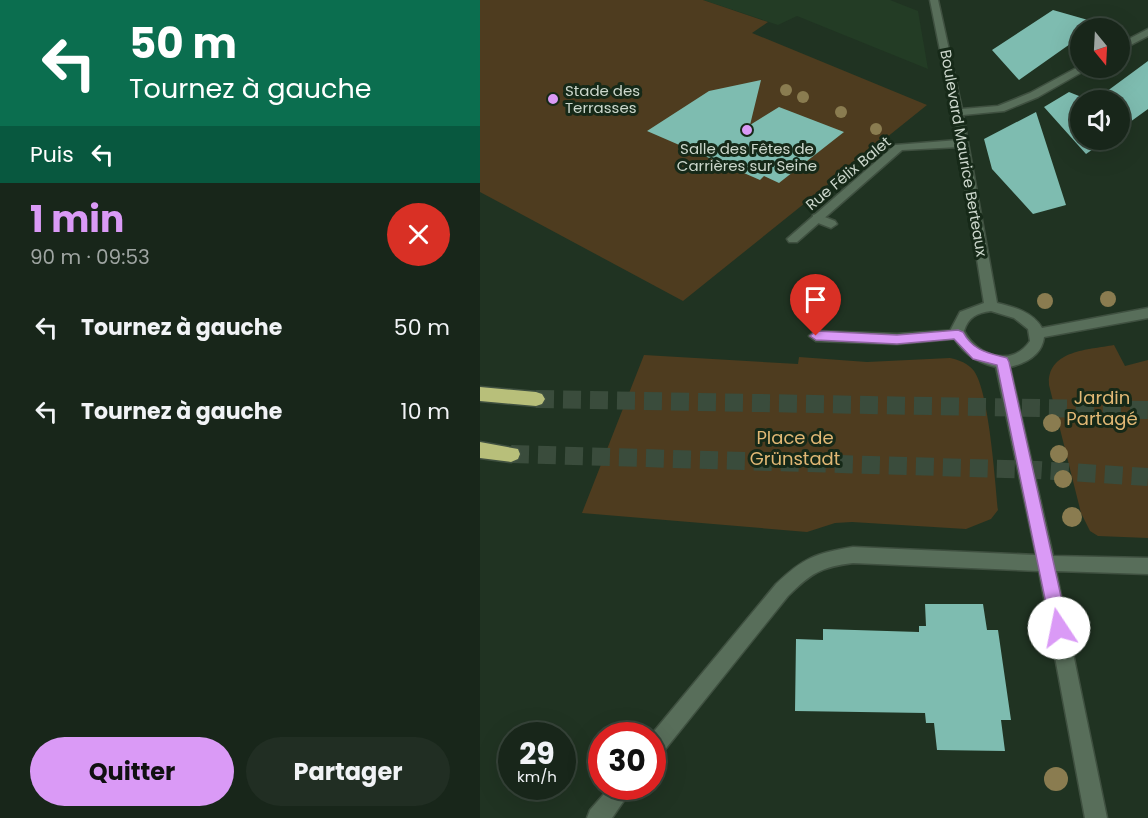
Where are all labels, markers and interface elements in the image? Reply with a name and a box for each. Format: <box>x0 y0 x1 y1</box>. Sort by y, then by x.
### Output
text: 50 m <box>129 14 237 73</box>
north arrow <box>1070 18 1130 78</box>
map controls <box>1070 18 1130 150</box>
icon: left <box>30 24 108 102</box>
street label: Boulevard Maurice Berteaux <box>935 48 993 258</box>
text: Tournez à gauche <box>129 70 371 107</box>
place label: Stade des Terrasses <box>565 80 640 118</box>
button: sound <box>1070 90 1130 150</box>
marker: Stade des Terrasses <box>546 92 560 106</box>
marker: Salle des Fêtes de Carrières sur Seine <box>740 123 754 137</box>
street label: Rue Félix Balet <box>801 131 895 215</box>
icon: left <box>86 138 119 171</box>
place label: Salle des Fêtes de Carrières sur Seine <box>677 138 817 176</box>
text: Puis <box>30 139 74 170</box>
text: 1 min <box>30 194 124 245</box>
button: close <box>387 203 450 266</box>
text: 90 m · 09:53 <box>30 243 150 271</box>
pin <box>790 274 841 336</box>
icon: arrive <box>799 283 832 316</box>
icon: left <box>30 311 63 344</box>
text: Tournez à gauche <box>81 312 282 343</box>
text: 50 m <box>394 312 450 343</box>
park label: Jardin Partagé <box>1066 385 1138 431</box>
icon: left <box>30 395 63 428</box>
text: Tournez à gauche <box>81 396 282 427</box>
text: 10 m <box>401 396 450 427</box>
park label: Place de Grünstadt <box>750 425 840 471</box>
position arrow <box>1027 596 1091 660</box>
speed limit sign: 30 <box>588 722 666 800</box>
text: 29 <box>519 732 555 775</box>
button: Quitter <box>30 737 234 806</box>
button: Partager <box>246 737 450 806</box>
text: km/h <box>517 766 557 787</box>

